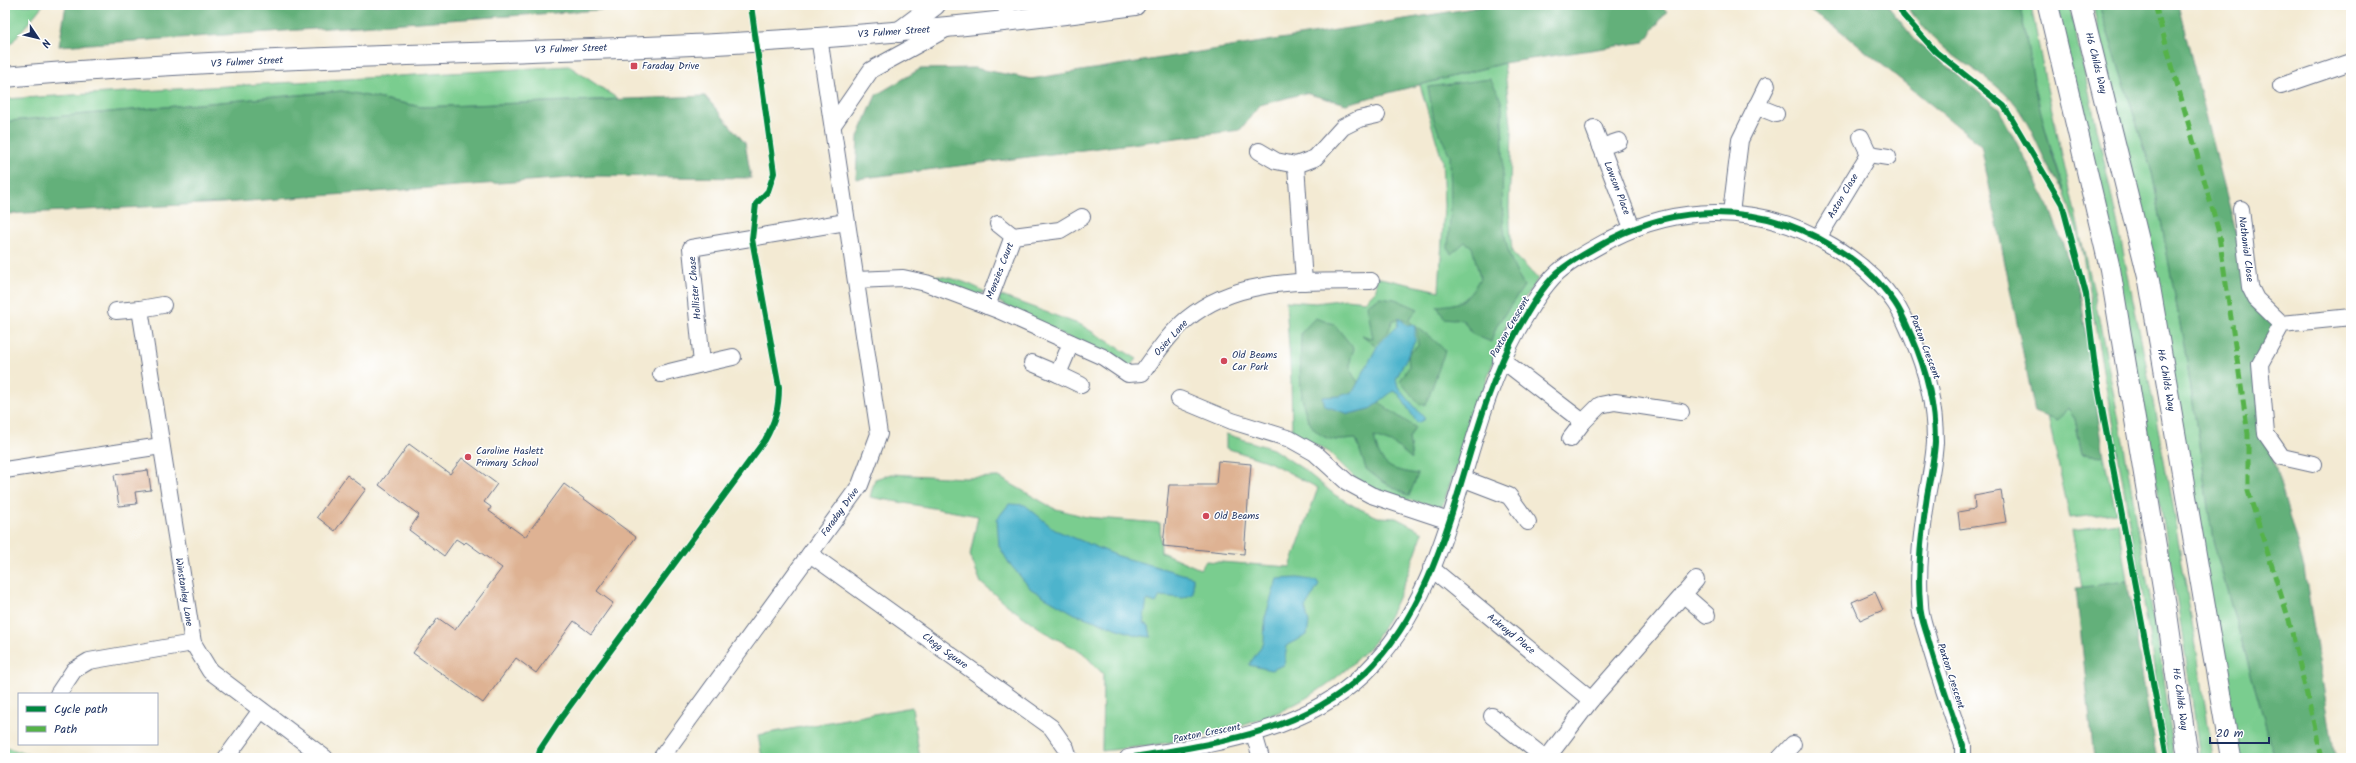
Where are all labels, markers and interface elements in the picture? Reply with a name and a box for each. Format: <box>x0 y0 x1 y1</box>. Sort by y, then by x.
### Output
north arrow <box>18 18 58 58</box>
street label: V3 Fulmer Street <box>857 21 931 43</box>
street label: H6 Childs Way <box>2081 31 2111 96</box>
text: N <box>36 35 55 51</box>
street label: V3 Fulmer Street <box>534 40 608 58</box>
street label: V3 Fulmer Street <box>210 52 284 72</box>
place label: Faraday Drive <box>642 58 700 74</box>
marker: Faraday Drive <box>629 61 639 71</box>
street label: Lawson Place <box>1599 159 1635 218</box>
street label: Aston Close <box>1823 170 1863 221</box>
street label: Nathanial Close <box>2234 215 2258 283</box>
street label: Menzies Court <box>982 240 1018 302</box>
street label: Hollister Chase <box>684 255 706 320</box>
street label: Paxton Crescent <box>1486 293 1534 361</box>
street label: Paxton Crescent <box>1905 312 1945 382</box>
street label: Osier Lane <box>1150 316 1192 360</box>
place label: Old Beams Car Park <box>1232 347 1278 375</box>
street label: H6 Childs Way <box>2153 348 2179 413</box>
marker: Old Beams Car Park <box>1219 356 1229 366</box>
place label: Caroline Haslett Primary School <box>476 443 544 471</box>
marker: Caroline Haslett Primary School <box>463 452 473 462</box>
street label: Faraday Drive <box>817 484 864 540</box>
place label: Old Beams <box>1214 508 1260 524</box>
marker: Old Beams <box>1201 511 1211 521</box>
street label: Winstanley Lane <box>171 557 197 628</box>
street label: Ackroyd Place <box>1483 609 1539 659</box>
street label: Clegg Square <box>919 629 972 674</box>
street label: Paxton Crescent <box>1933 641 1969 711</box>
street label: H6 Childs Way <box>2168 667 2192 732</box>
legend <box>18 693 158 745</box>
text: Cycle path <box>54 700 108 719</box>
street label: Paxton Crescent <box>1172 719 1242 747</box>
scale bar <box>2210 719 2269 745</box>
text: Path <box>54 720 77 739</box>
text: 20 m <box>2216 724 2244 743</box>

